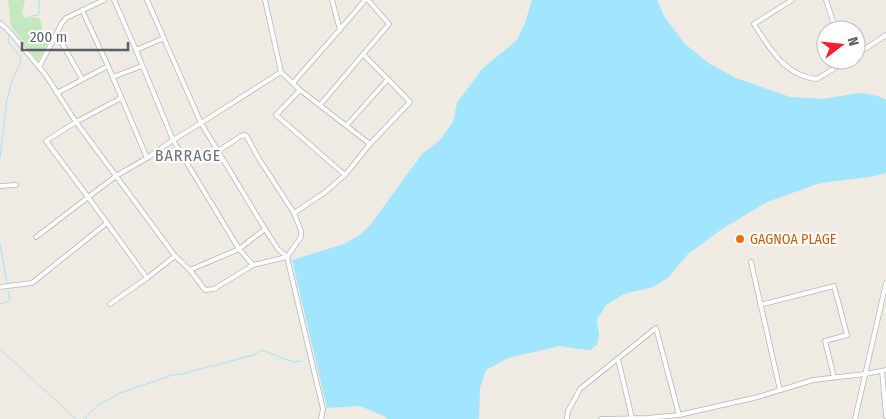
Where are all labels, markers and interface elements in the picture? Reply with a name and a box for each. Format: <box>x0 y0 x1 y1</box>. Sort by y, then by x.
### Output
scale bar <box>22 20 129 52</box>
north arrow <box>816 20 866 70</box>
text: 200 m <box>30 28 67 46</box>
text: N <box>844 35 862 48</box>
district label: BARRAGE <box>155 146 221 165</box>
place label: GAGNOA PLAGE <box>750 231 837 248</box>
marker: GAGNOA PLAGE <box>734 233 746 245</box>

